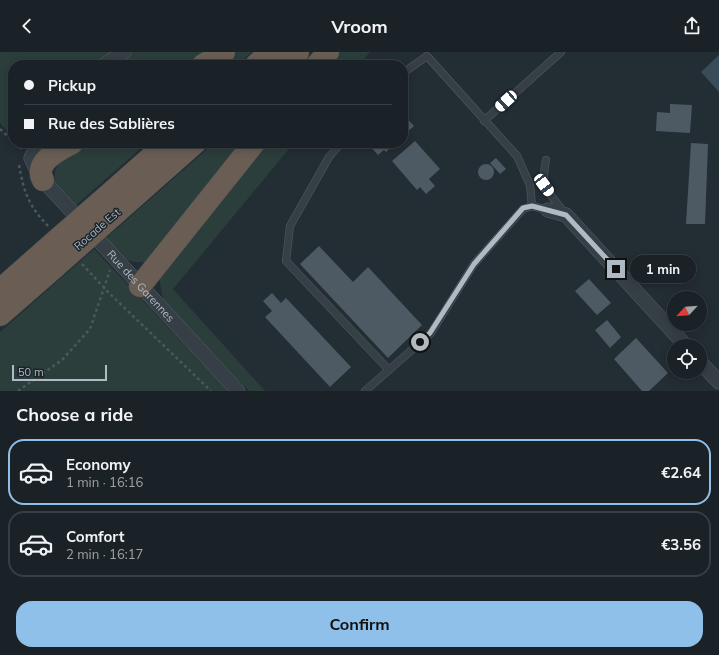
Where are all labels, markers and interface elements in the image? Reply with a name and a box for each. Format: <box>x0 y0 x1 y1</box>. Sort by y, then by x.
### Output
icon: back <box>16 15 38 37</box>
text: Vroom <box>331 15 388 38</box>
icon: share <box>681 15 703 37</box>
text: Pickup <box>48 76 96 95</box>
car <box>493 89 519 113</box>
text: Rue des Sablières <box>48 114 175 133</box>
car <box>532 172 556 198</box>
street label: Rocade Est <box>71 205 123 253</box>
street label: Rue des Garennes <box>104 247 177 325</box>
callout: 1 min <box>630 255 696 283</box>
route end <box>607 260 625 278</box>
text: 1 min <box>646 261 680 277</box>
north arrow <box>667 291 707 331</box>
map controls <box>667 291 707 379</box>
route start <box>411 333 429 351</box>
button: locate <box>667 339 707 379</box>
scale bar <box>12 363 107 382</box>
text: 50 m <box>18 365 44 379</box>
text: Choose a ride <box>16 403 133 426</box>
icon: car <box>18 454 54 490</box>
text: Economy <box>66 455 131 474</box>
text: €2.64 <box>661 463 701 482</box>
text: 1 min · 16:16 <box>66 474 143 490</box>
icon: car <box>18 526 54 562</box>
text: Comfort <box>66 527 124 546</box>
text: €3.56 <box>661 535 701 554</box>
text: 2 min · 16:17 <box>66 546 143 562</box>
button: Confirm <box>16 601 703 647</box>

